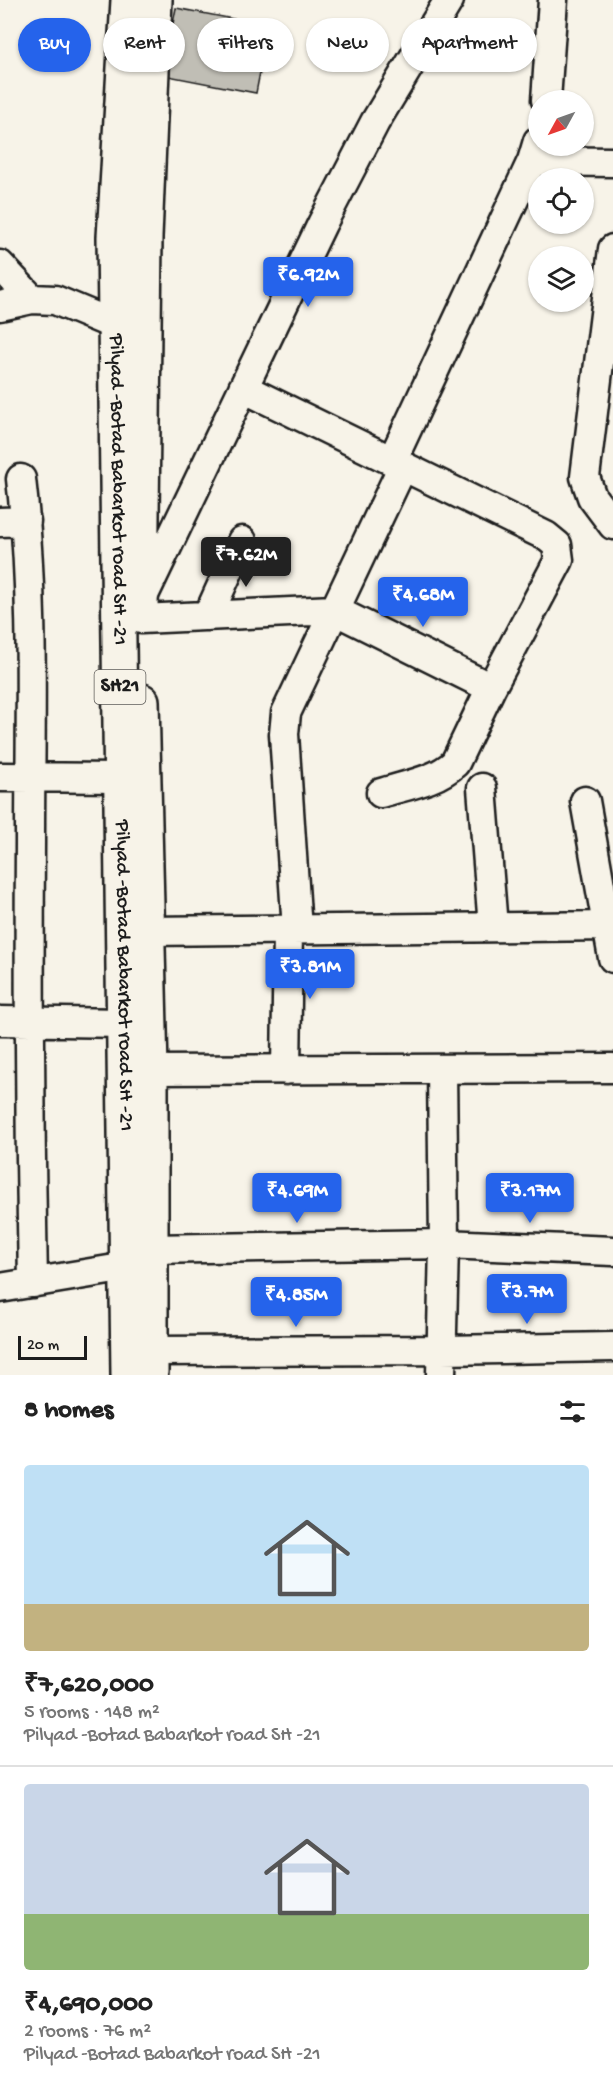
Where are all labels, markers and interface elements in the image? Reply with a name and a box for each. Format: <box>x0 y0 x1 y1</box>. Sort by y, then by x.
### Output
chip: Buy <box>18 18 91 72</box>
chip: Rent <box>103 18 185 72</box>
chip: Filters <box>197 18 294 72</box>
chip: New <box>306 18 389 72</box>
chip: Apartment <box>401 18 537 72</box>
north arrow <box>528 90 594 156</box>
map controls <box>528 90 594 312</box>
button: locate <box>528 168 594 234</box>
button: layers <box>528 246 594 312</box>
pin: ₹6.92M <box>259 257 357 308</box>
text: ₹6.92M <box>277 265 339 288</box>
street label: Pilyad -Botad Babarkot road SH -21 <box>103 333 132 646</box>
pin: ₹7.62M <box>197 537 295 588</box>
text: ₹7.62M <box>215 545 277 568</box>
pin: ₹4.68M <box>374 577 472 628</box>
text: ₹4.68M <box>392 585 454 608</box>
road number: SH21 <box>94 670 146 704</box>
street label: Pilyad -Botad Babarkot road SH -21 <box>109 818 138 1132</box>
pin: ₹3.81M <box>261 949 359 1000</box>
text: ₹3.81M <box>279 957 341 980</box>
pin: ₹4.69M <box>248 1173 346 1224</box>
pin: ₹3.17M <box>481 1173 579 1224</box>
text: ₹4.69M <box>266 1181 328 1204</box>
text: ₹3.17M <box>500 1181 560 1204</box>
pin: ₹3.7M <box>485 1274 569 1325</box>
pin: ₹4.85M <box>247 1277 345 1328</box>
text: ₹3.7M <box>501 1282 553 1305</box>
text: ₹4.85M <box>265 1285 327 1308</box>
scale bar <box>18 1333 87 1360</box>
text: 20 m <box>27 1337 59 1356</box>
icon: filters <box>556 1395 589 1428</box>
text: 8 homes <box>24 1396 113 1427</box>
icon: home <box>253 1504 361 1612</box>
text: ₹7,620,000 <box>24 1671 154 1702</box>
text: 5 rooms · 148 m² <box>24 1702 160 1725</box>
text: Pilyad -Botad Babarkot road SH -21 <box>24 1725 321 1748</box>
icon: home <box>253 1823 361 1931</box>
text: ₹4,690,000 <box>24 1990 153 2021</box>
text: 2 rooms · 76 m² <box>24 2021 151 2044</box>
text: Pilyad -Botad Babarkot road SH -21 <box>24 2044 321 2067</box>

